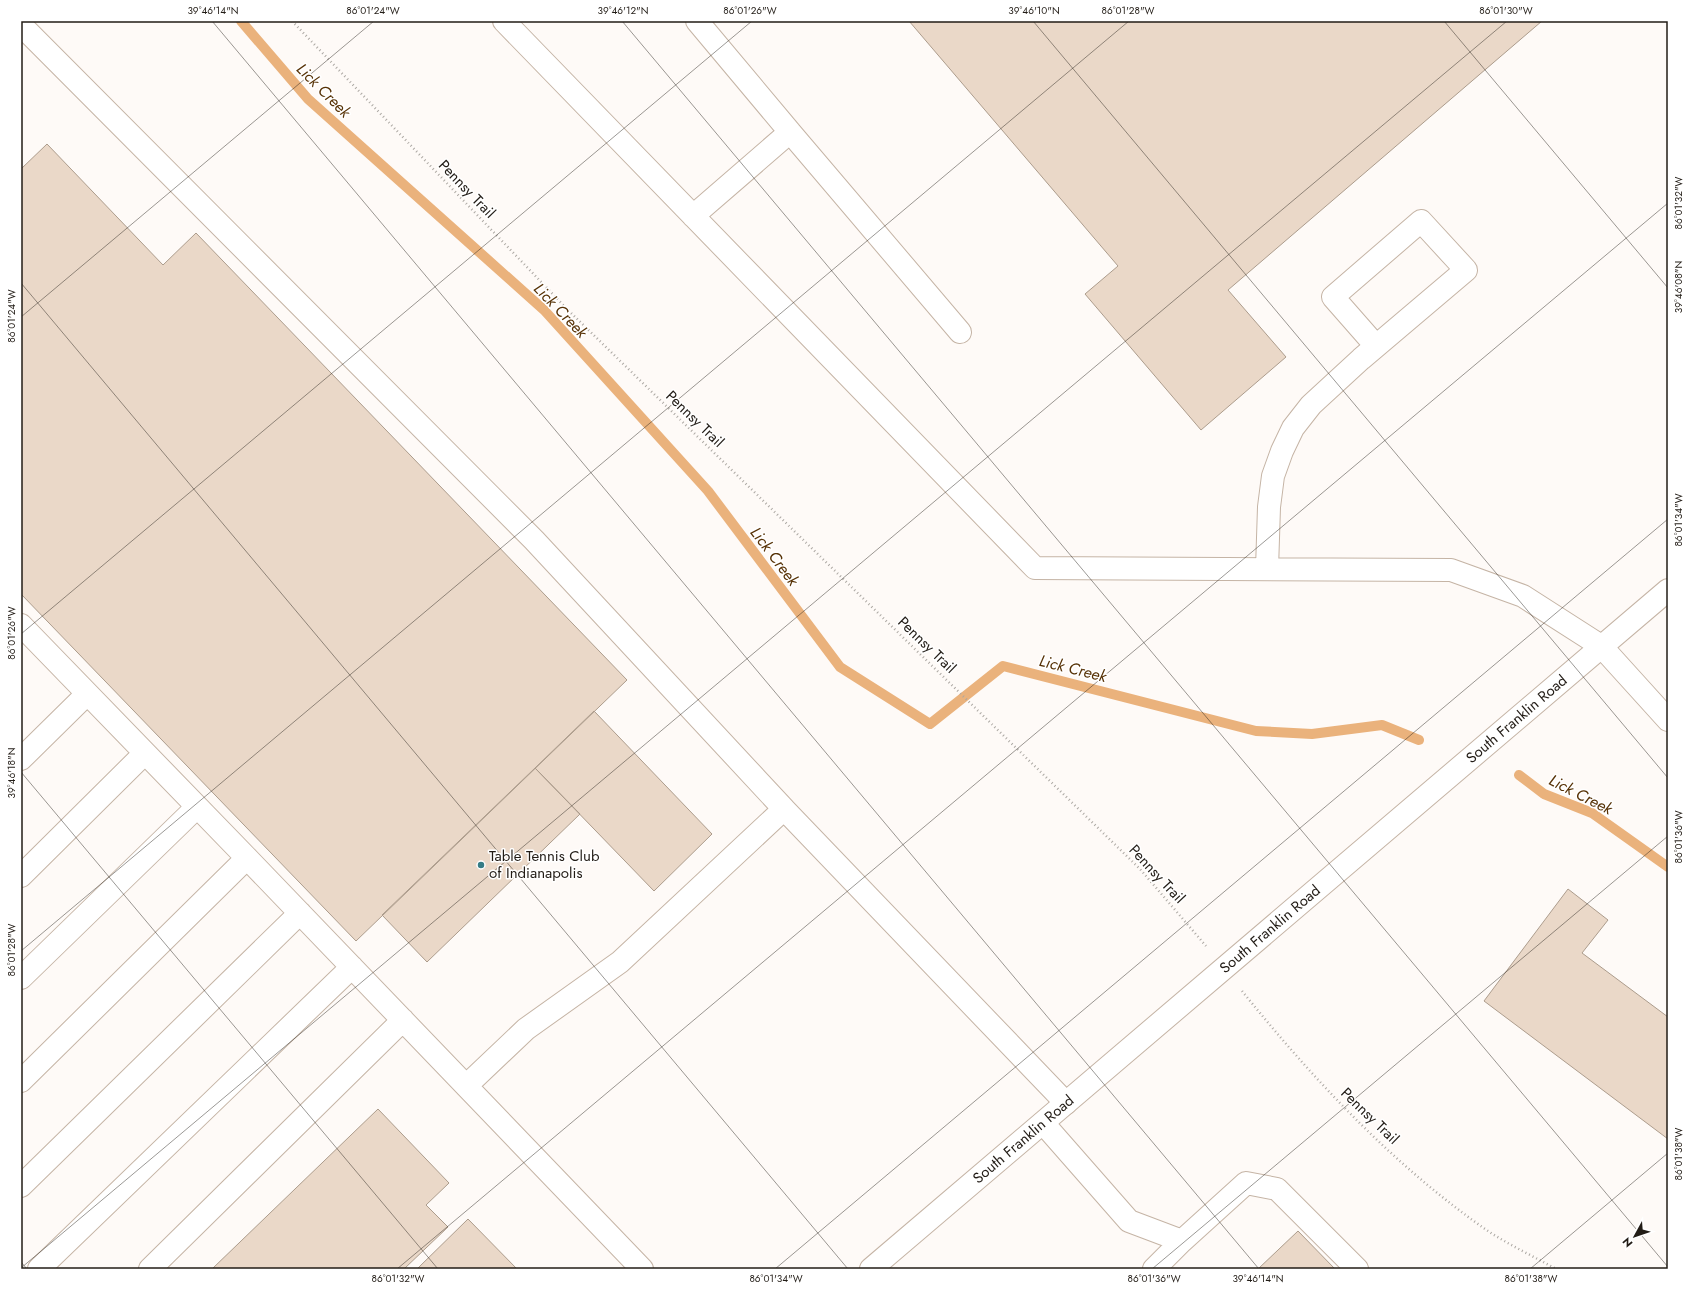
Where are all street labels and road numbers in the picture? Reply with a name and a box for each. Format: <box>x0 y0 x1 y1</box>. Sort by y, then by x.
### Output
street label: Pennsy Trail <box>433 155 501 223</box>
street label: Pennsy Trail <box>661 385 729 453</box>
street label: Pennsy Trail <box>893 611 961 679</box>
street label: South Franklin Road <box>1461 670 1572 768</box>
street label: Pennsy Trail <box>1124 840 1190 908</box>
street label: South Franklin Road <box>1215 880 1325 979</box>
street label: Pennsy Trail <box>1336 1082 1404 1150</box>
street label: South Franklin Road <box>968 1090 1079 1189</box>

